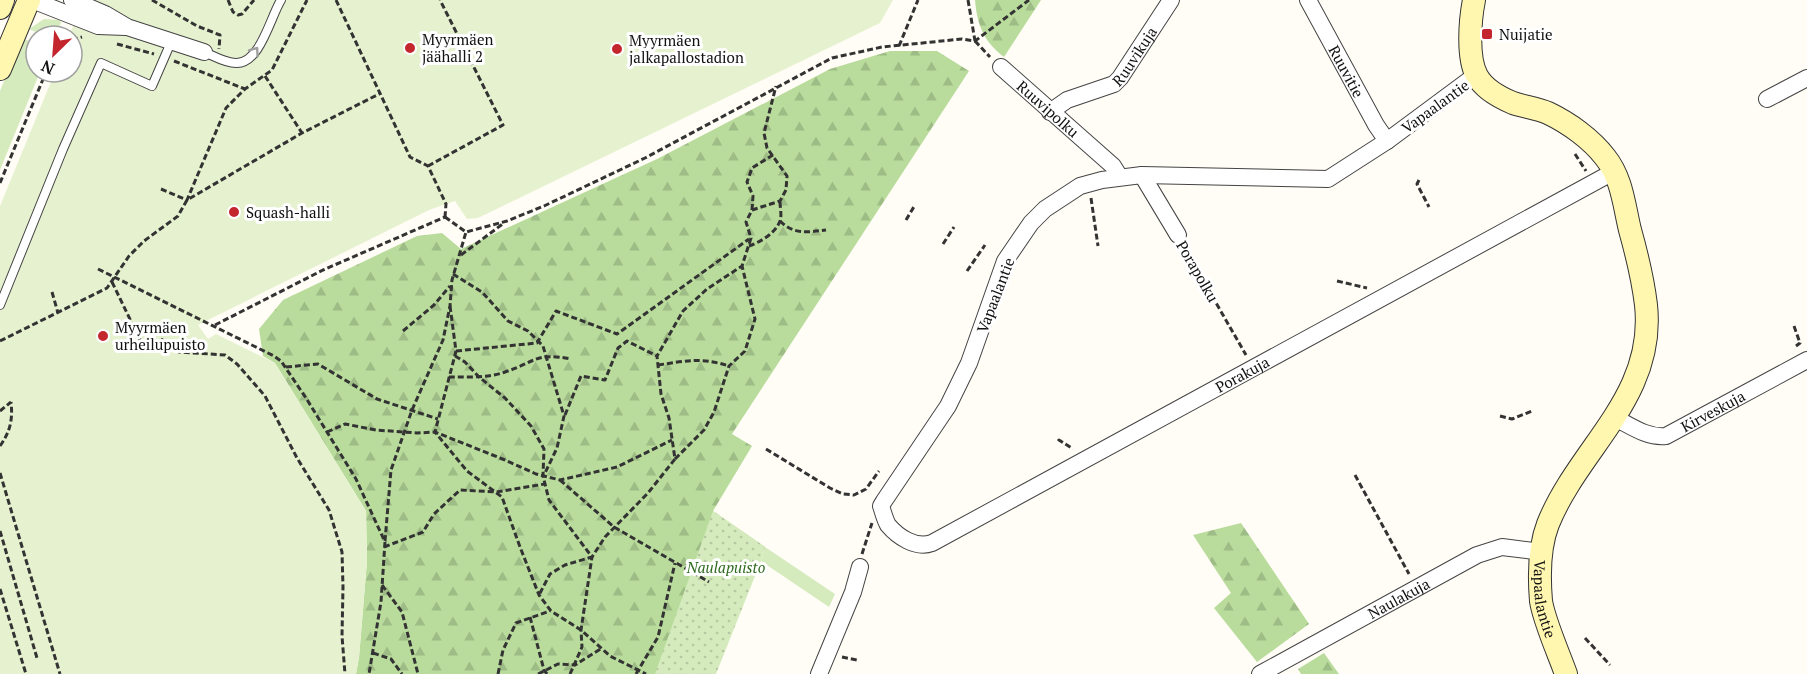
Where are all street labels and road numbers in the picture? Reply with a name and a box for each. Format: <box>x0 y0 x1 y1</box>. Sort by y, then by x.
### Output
street label: Ruuvikuja <box>1108 22 1161 90</box>
street label: Ruuvitie <box>1324 42 1369 101</box>
street label: Vapaalantie <box>1397 75 1473 137</box>
street label: Ruuvipolku <box>1013 76 1084 142</box>
street label: Porapolku <box>1172 237 1224 306</box>
street label: Vapaalantie <box>972 255 1018 335</box>
street label: Porakuja <box>1212 351 1273 397</box>
street label: Kirveskuja <box>1677 385 1749 436</box>
street label: Vapaalantie <box>1530 560 1561 641</box>
street label: Naulakuja <box>1364 573 1433 623</box>

